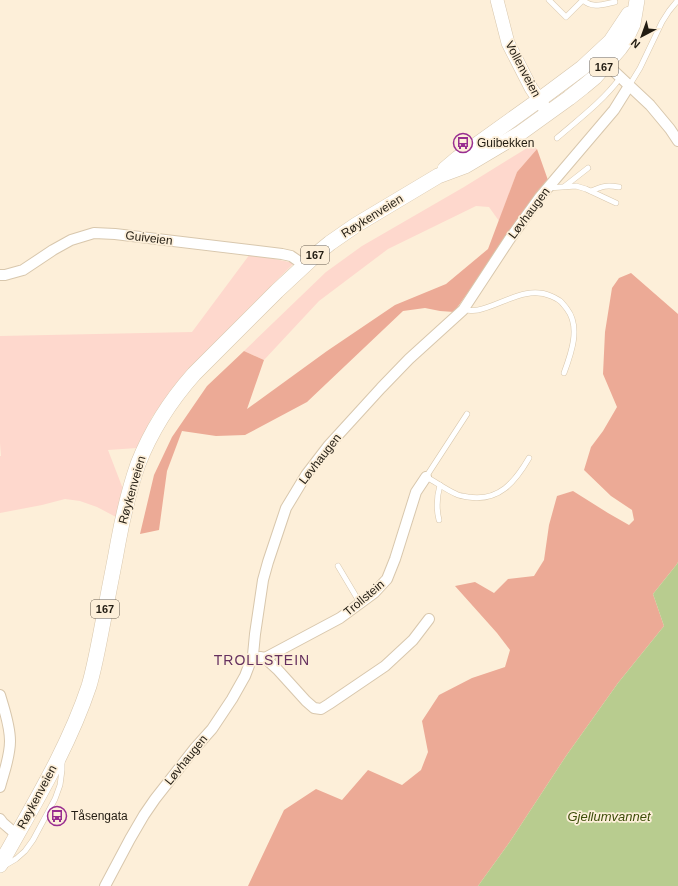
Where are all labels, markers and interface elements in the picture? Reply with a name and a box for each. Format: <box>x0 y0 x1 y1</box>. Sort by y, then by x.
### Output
north arrow <box>622 16 662 56</box>
text: N <box>628 36 642 51</box>
street label: Vollenveien <box>502 39 544 99</box>
road number: 167 <box>590 58 618 76</box>
bus stop icon: Guibekken <box>452 132 474 154</box>
place label: Guibekken <box>477 136 534 150</box>
street label: Løvhaugen <box>505 185 553 241</box>
street label: Røykenveien <box>339 192 405 240</box>
street label: Guiveien <box>125 228 173 248</box>
road number: 167 <box>301 246 329 264</box>
street label: Løvhaugen <box>296 431 344 487</box>
street label: Røykenveien <box>116 454 148 526</box>
street label: Trollstein <box>341 577 387 619</box>
road number: 167 <box>91 600 119 618</box>
district label: TROLLSTEIN <box>214 652 310 668</box>
street label: Løvhaugen <box>162 732 210 788</box>
street label: Røykenveien <box>14 763 60 831</box>
bus stop icon: Tåsengata <box>46 805 68 827</box>
place label: Tåsengata <box>71 809 128 823</box>
water label: Gjellumvannet <box>567 809 652 824</box>

